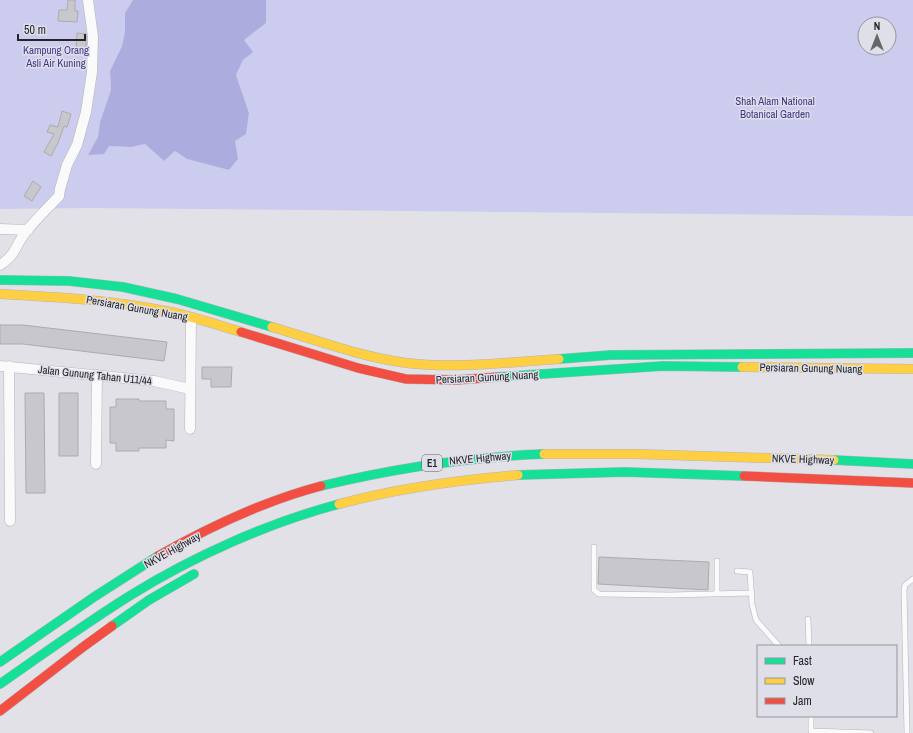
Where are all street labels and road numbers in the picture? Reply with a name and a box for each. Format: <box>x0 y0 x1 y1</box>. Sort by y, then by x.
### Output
street label: Persiaran Gunung Nuang <box>85 292 189 324</box>
street label: Persiaran Gunung Nuang <box>759 360 863 376</box>
street label: Jalan Gunung Tahan U11/44 <box>37 362 153 388</box>
street label: Persiaran Gunung Nuang <box>435 367 539 387</box>
street label: NKVE Highway <box>448 448 512 468</box>
street label: NKVE Highway <box>772 451 835 467</box>
road number: E1 <box>422 455 442 471</box>
street label: NKVE Highway <box>141 529 203 571</box>

